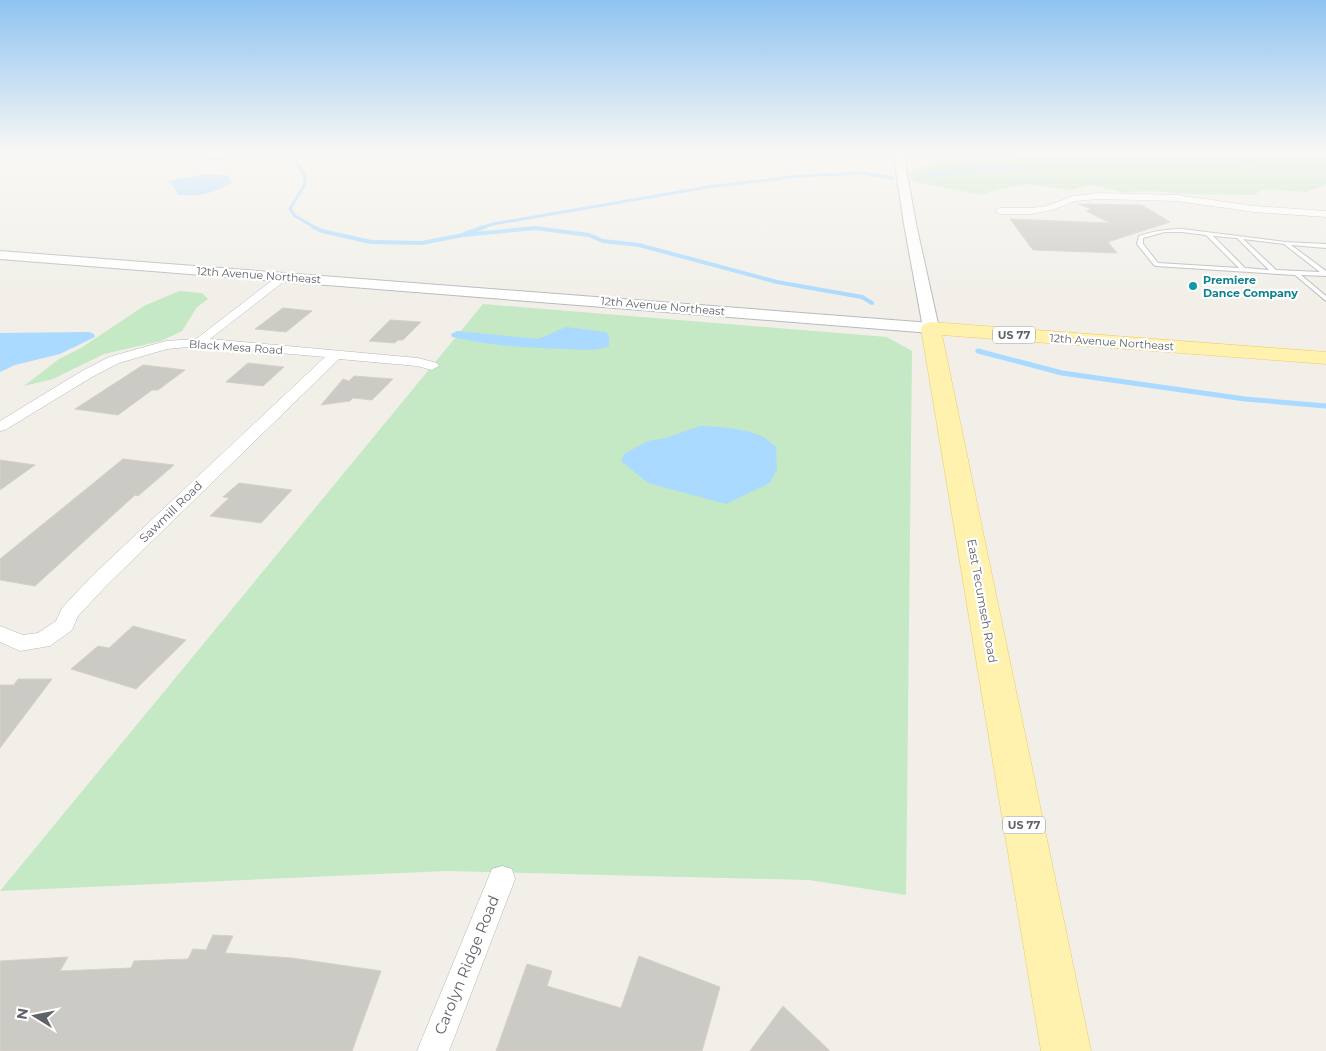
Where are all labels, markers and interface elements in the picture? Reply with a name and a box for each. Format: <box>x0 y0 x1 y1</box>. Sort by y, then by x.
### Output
street label: 12th Avenue Northeast <box>196 264 322 286</box>
place label: Premiere Dance Company <box>1203 273 1298 300</box>
marker: Premiere Dance Company <box>1187 280 1199 292</box>
street label: 12th Avenue Northeast <box>600 294 726 318</box>
road number: US 77 <box>993 326 1035 344</box>
street label: 12th Avenue Northeast <box>1049 331 1175 353</box>
street label: Black Mesa Road <box>189 337 283 357</box>
street label: Sawmill Road <box>136 478 205 545</box>
street label: East Tecumseh Road <box>964 538 1001 664</box>
road number: US 77 <box>1003 816 1045 834</box>
street label: Carolyn Ridge Road <box>430 892 503 1037</box>
north arrow <box>10 991 60 1041</box>
text: N <box>12 1007 32 1021</box>

